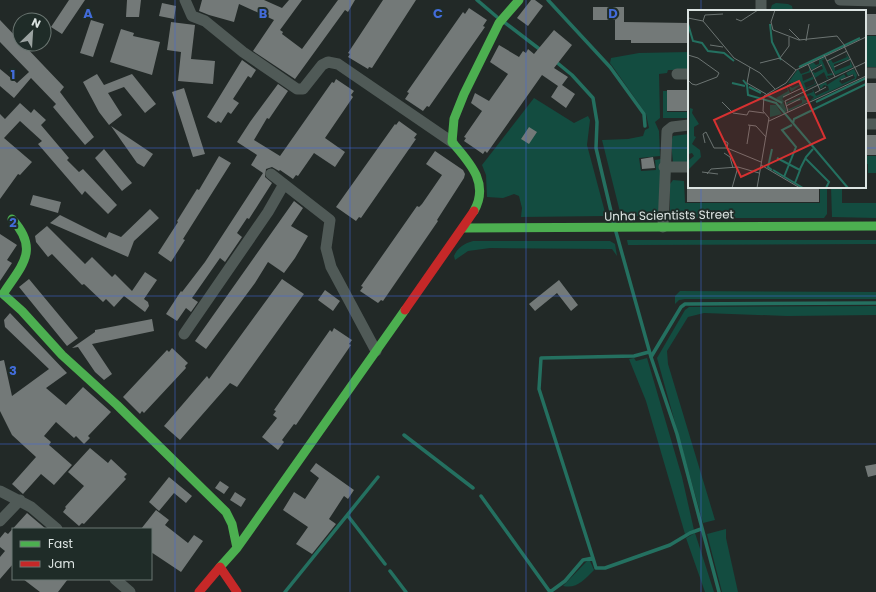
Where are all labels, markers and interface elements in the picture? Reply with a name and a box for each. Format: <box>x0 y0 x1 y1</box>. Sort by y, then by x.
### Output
text: A <box>83 4 93 23</box>
text: B <box>259 4 268 23</box>
text: C <box>433 4 443 23</box>
text: D <box>608 4 618 23</box>
inset map <box>688 10 866 188</box>
north arrow <box>12 12 52 52</box>
text: N <box>29 14 43 32</box>
text: 1 <box>11 65 15 84</box>
street label: Unha Scientists Street <box>604 205 734 225</box>
text: 2 <box>9 213 17 232</box>
text: 3 <box>9 361 17 380</box>
legend <box>12 528 152 580</box>
text: Fast <box>48 535 73 552</box>
text: Jam <box>48 555 75 572</box>

